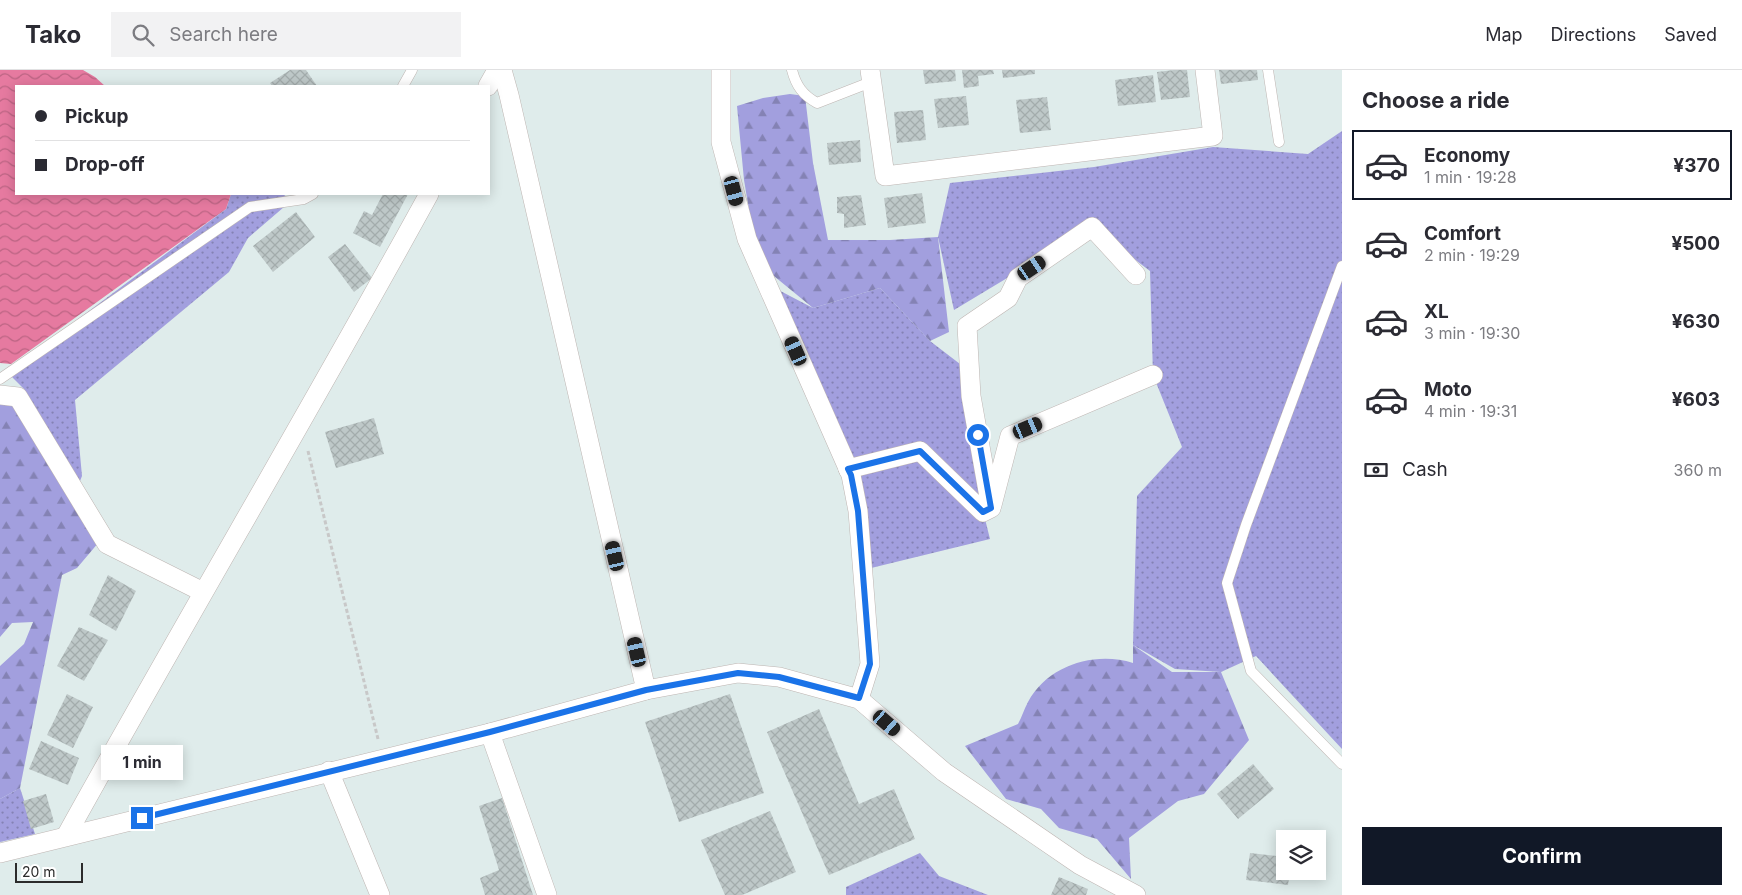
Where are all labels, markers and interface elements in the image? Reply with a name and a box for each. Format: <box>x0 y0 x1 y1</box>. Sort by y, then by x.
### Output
search box <box>111 12 461 57</box>
text: Tako <box>25 20 81 49</box>
icon: search <box>129 21 157 49</box>
text: Search here <box>169 23 278 46</box>
text: Map <box>1485 24 1523 45</box>
text: Directions <box>1551 24 1636 45</box>
text: Saved <box>1664 24 1717 45</box>
text: Choose a ride <box>1362 87 1510 113</box>
text: Pickup <box>65 105 128 128</box>
icon: car <box>1364 143 1409 188</box>
text: Economy <box>1424 144 1510 167</box>
text: Drop-off <box>65 153 145 176</box>
text: ¥370 <box>1673 154 1720 177</box>
text: 1 min · 19:28 <box>1424 167 1517 187</box>
car <box>722 175 745 207</box>
icon: car <box>1364 221 1409 266</box>
text: Comfort <box>1424 222 1501 245</box>
text: ¥500 <box>1671 232 1720 255</box>
text: 2 min · 19:29 <box>1424 245 1520 265</box>
car <box>1015 253 1048 283</box>
icon: car <box>1364 299 1409 344</box>
text: XL <box>1424 300 1449 323</box>
text: ¥630 <box>1672 310 1720 333</box>
text: 3 min · 19:30 <box>1424 323 1520 343</box>
car <box>783 334 808 368</box>
icon: car <box>1364 377 1409 422</box>
text: Moto <box>1424 378 1472 401</box>
text: ¥603 <box>1672 388 1720 411</box>
text: 4 min · 19:31 <box>1424 401 1517 421</box>
car <box>1011 415 1044 441</box>
route start <box>967 424 989 446</box>
icon: cash <box>1362 456 1390 484</box>
text: Cash <box>1402 458 1448 481</box>
text: 360 m <box>1674 460 1722 480</box>
car <box>604 540 625 572</box>
car <box>626 636 647 668</box>
car <box>870 707 903 739</box>
callout: 1 min <box>101 746 183 780</box>
text: 1 min <box>122 752 162 772</box>
route end <box>131 807 153 829</box>
button: Confirm <box>1362 827 1722 885</box>
map controls <box>1276 830 1326 880</box>
button: layers <box>1276 830 1326 880</box>
scale bar <box>15 860 82 883</box>
text: 20 m <box>22 863 56 880</box>

